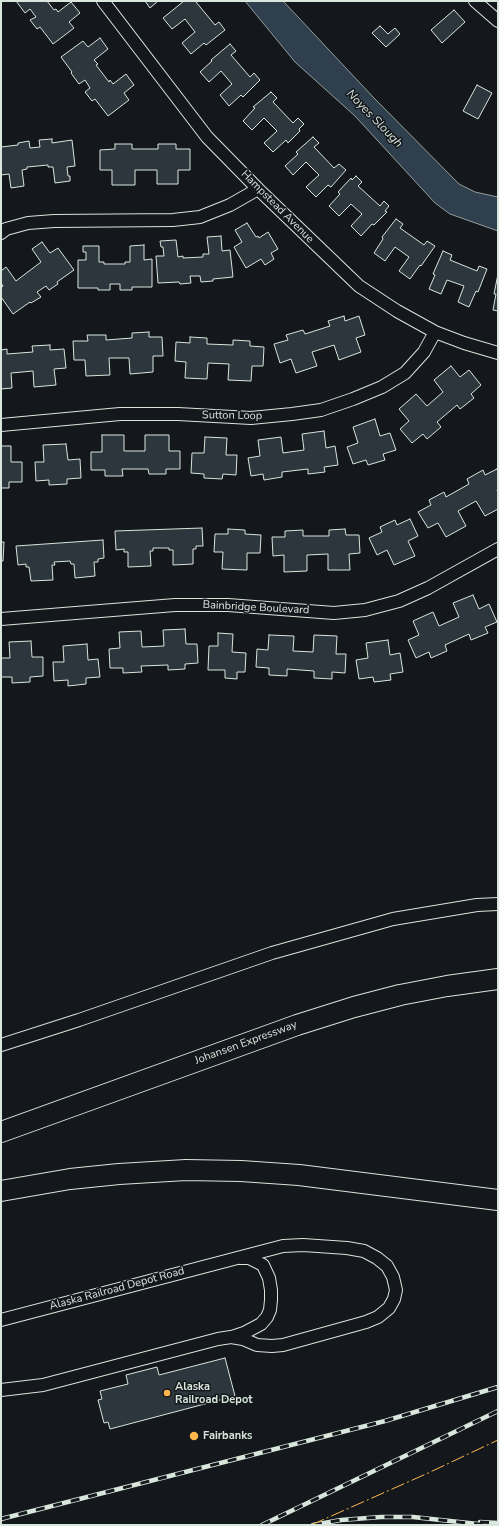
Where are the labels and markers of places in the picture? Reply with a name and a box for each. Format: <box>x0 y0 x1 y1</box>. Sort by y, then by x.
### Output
place label: Alaska Railroad Depot <box>175 1380 252 1406</box>
marker: Alaska Railroad Depot <box>162 1388 172 1398</box>
place label: Fairbanks <box>203 1429 252 1443</box>
marker: Fairbanks <box>188 1430 200 1442</box>

